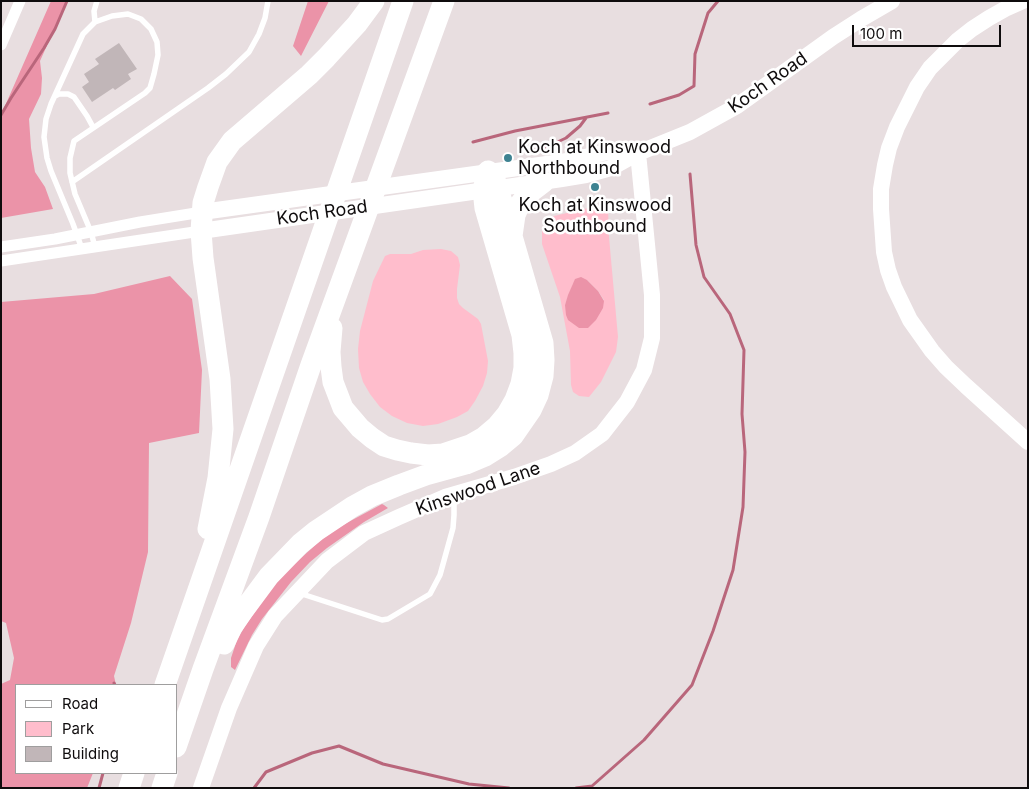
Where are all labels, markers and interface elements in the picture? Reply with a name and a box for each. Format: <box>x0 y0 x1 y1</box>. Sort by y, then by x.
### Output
scale bar <box>854 15 1003 47</box>
text: 100 m <box>860 24 902 43</box>
street label: Koch Road <box>724 48 812 118</box>
place label: Koch at Kinswood Northbound <box>518 137 671 180</box>
marker: Koch at Kinswood Northbound <box>502 152 514 164</box>
marker: Koch at Kinswood Southbound <box>589 181 601 193</box>
place label: Koch at Kinswood Southbound <box>518 195 672 238</box>
street label: Koch Road <box>275 196 369 230</box>
street label: Kinswood Lane <box>413 458 543 520</box>
legend <box>15 684 178 774</box>
text: Road <box>62 694 98 713</box>
text: Park <box>62 719 94 738</box>
text: Building <box>62 744 119 763</box>

